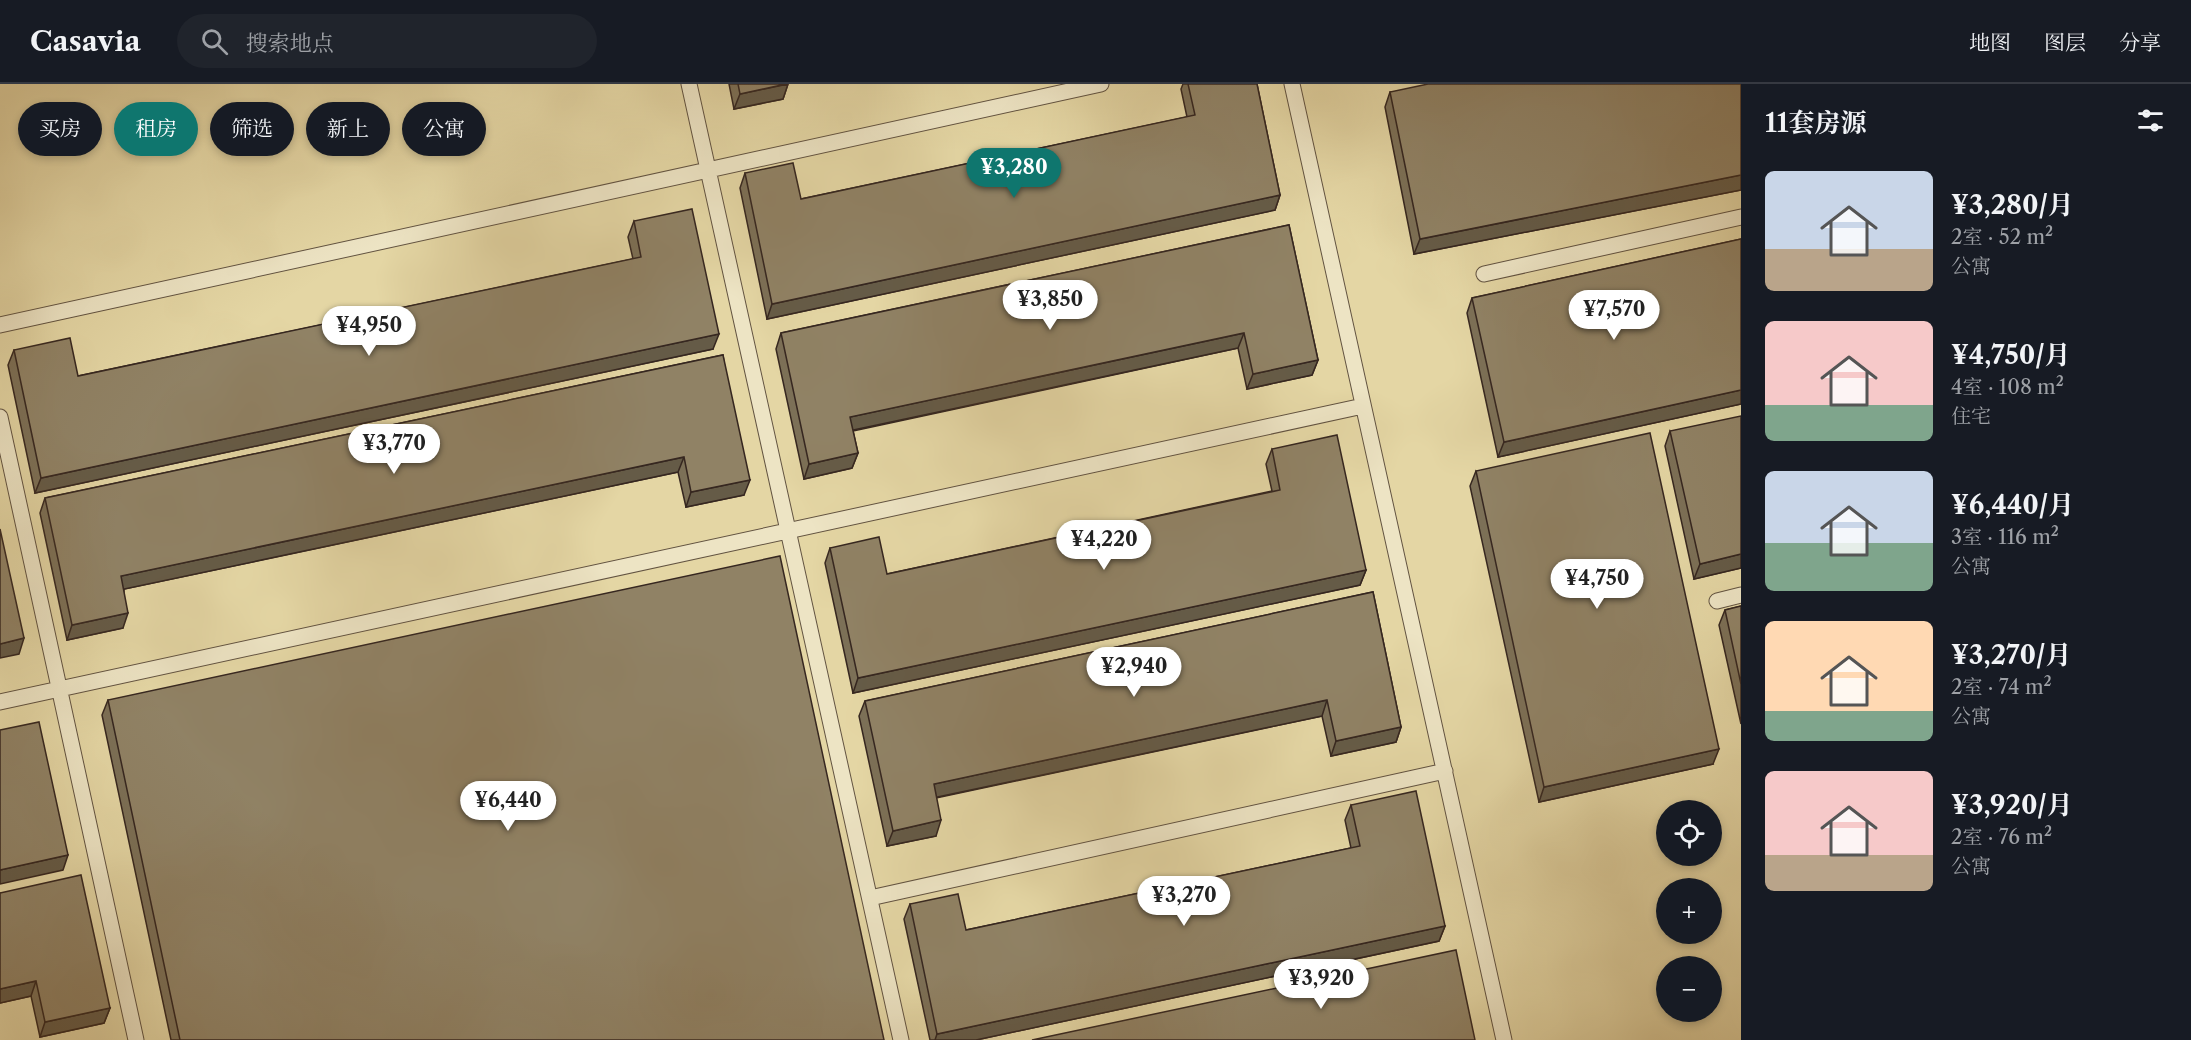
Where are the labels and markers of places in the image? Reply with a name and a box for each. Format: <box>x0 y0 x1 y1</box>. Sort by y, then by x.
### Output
pin: ¥3,280 <box>965 148 1063 199</box>
pin: ¥3,850 <box>1001 280 1099 331</box>
pin: ¥7,570 <box>1565 290 1663 341</box>
pin: ¥4,950 <box>320 306 418 357</box>
pin: ¥3,770 <box>345 424 443 475</box>
pin: ¥4,220 <box>1055 520 1153 571</box>
pin: ¥4,750 <box>1548 559 1646 610</box>
pin: ¥2,940 <box>1085 647 1183 698</box>
pin: ¥6,440 <box>459 781 557 832</box>
pin: ¥3,270 <box>1135 876 1233 927</box>
pin: ¥3,920 <box>1272 959 1370 1010</box>

